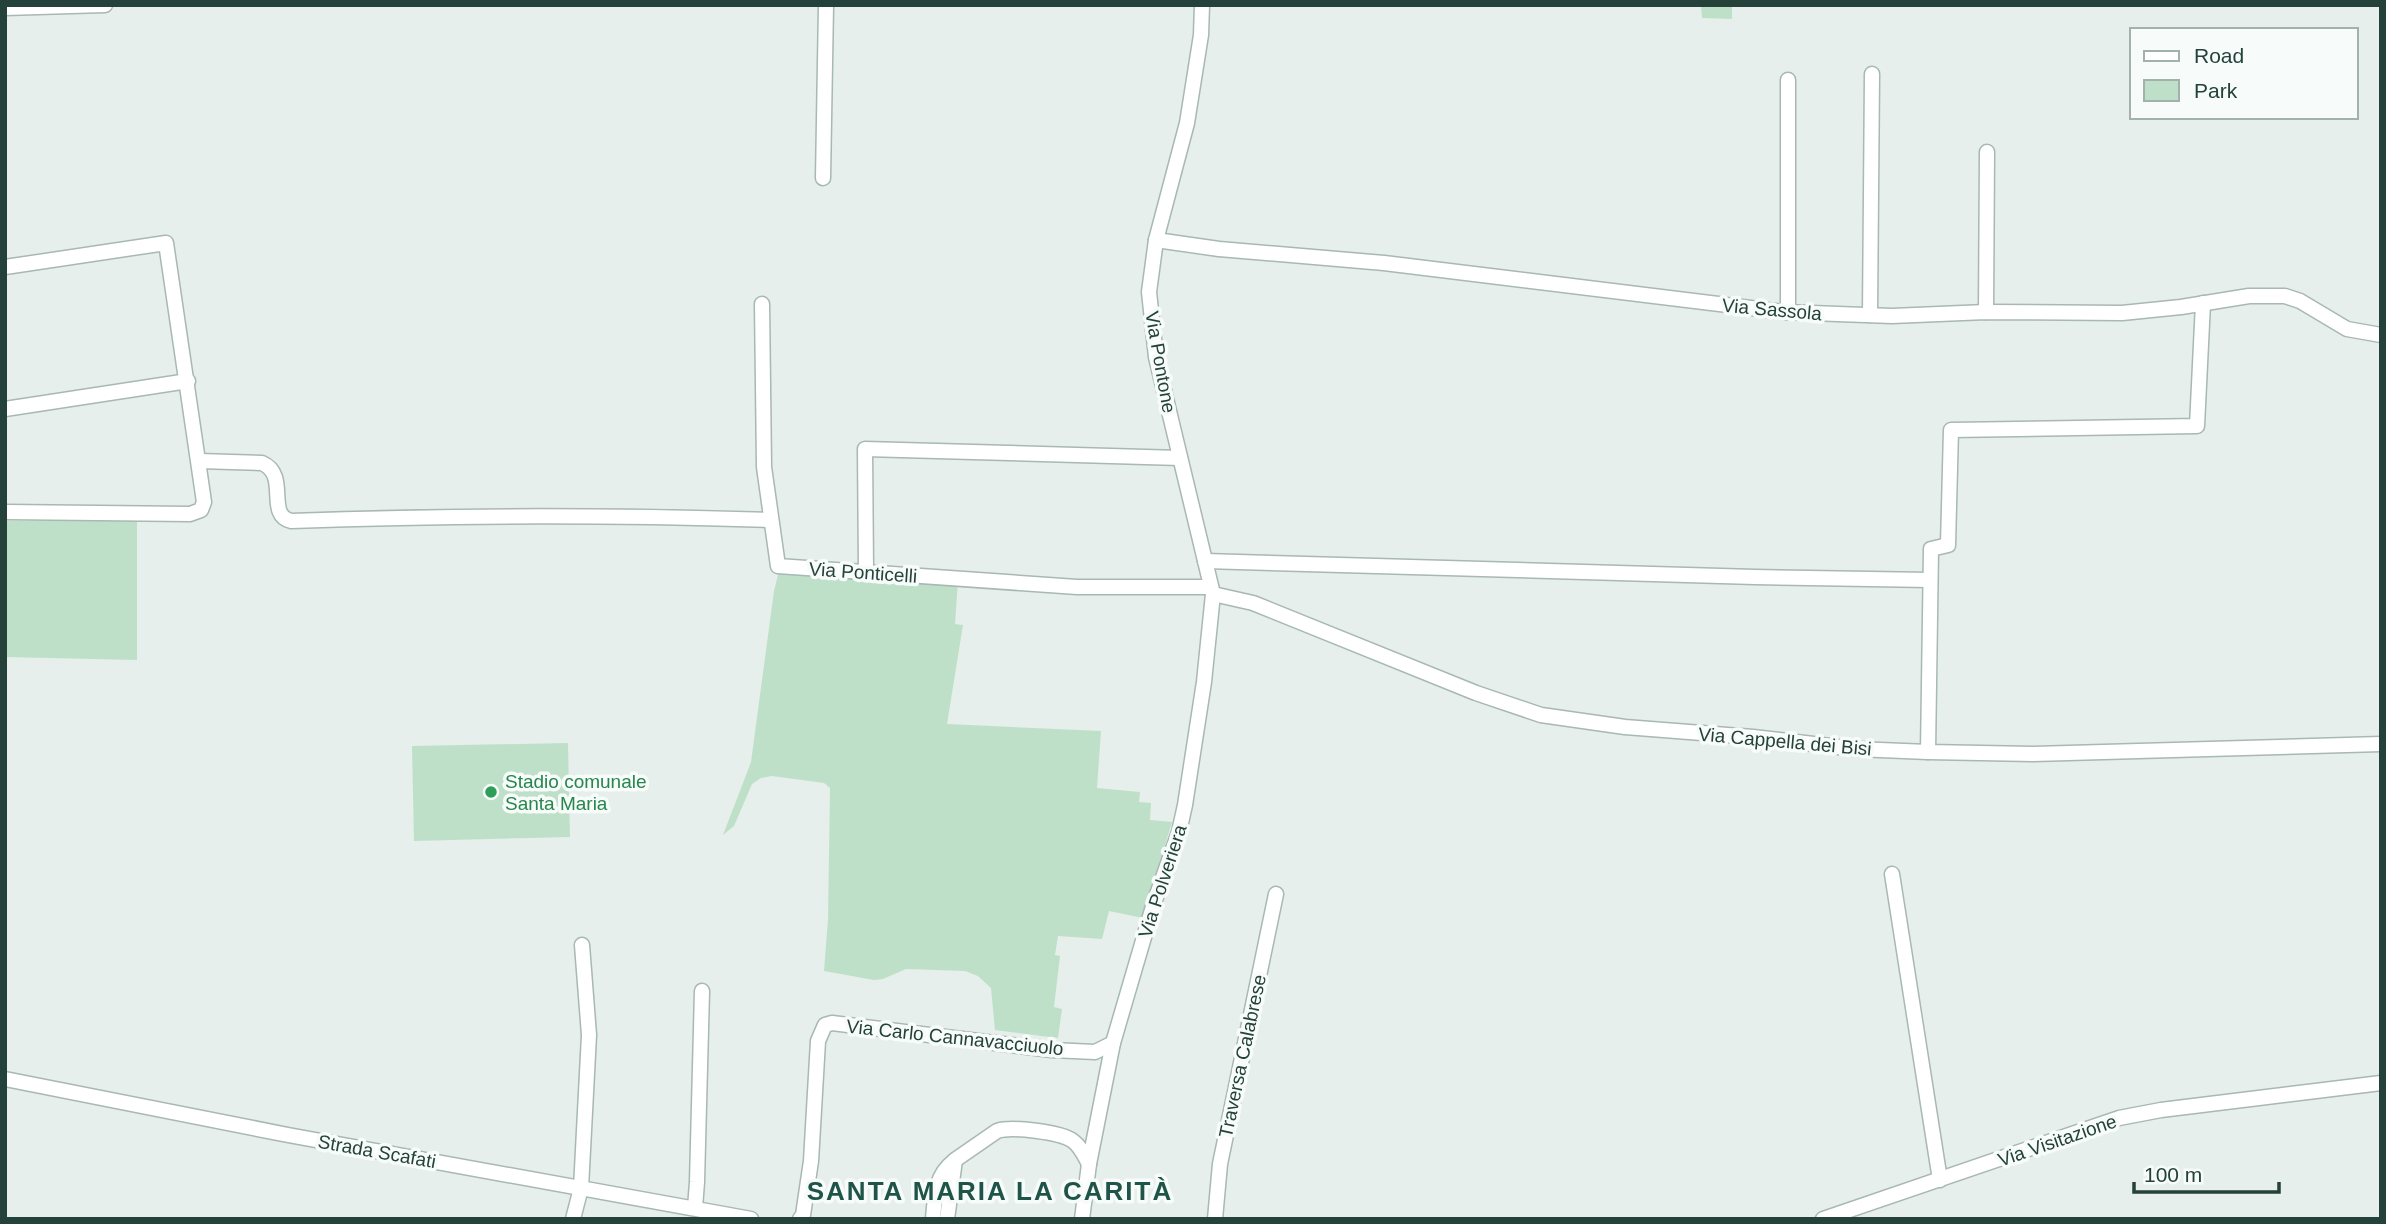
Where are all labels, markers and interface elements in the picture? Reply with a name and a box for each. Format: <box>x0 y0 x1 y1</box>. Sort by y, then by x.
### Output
legend <box>2130 28 2358 119</box>
text: Road <box>2194 44 2244 67</box>
text: Park <box>2194 79 2238 102</box>
street label: Via Sassola <box>1721 295 1823 324</box>
street label: Via Pontone <box>1141 309 1180 415</box>
street label: Via Ponticelli <box>808 558 918 587</box>
street label: Via Cappella dei Bisi <box>1697 723 1873 760</box>
place label: Stadio comunale Santa Maria <box>505 771 647 814</box>
marker: Stadio comunale Santa Maria <box>483 784 499 800</box>
street label: Via Polveriera <box>1134 821 1191 940</box>
street label: Traversa Calabrese <box>1215 973 1270 1140</box>
street label: Via Carlo Cannavacciuolo <box>845 1016 1065 1059</box>
street label: Via Visitazione <box>1995 1110 2119 1171</box>
street label: Strada Scafati <box>316 1131 438 1172</box>
scale bar <box>2134 1150 2279 1194</box>
text: 100 m <box>2144 1163 2202 1186</box>
district label: SANTA MARIA LA CARITÀ <box>807 1176 1173 1206</box>

